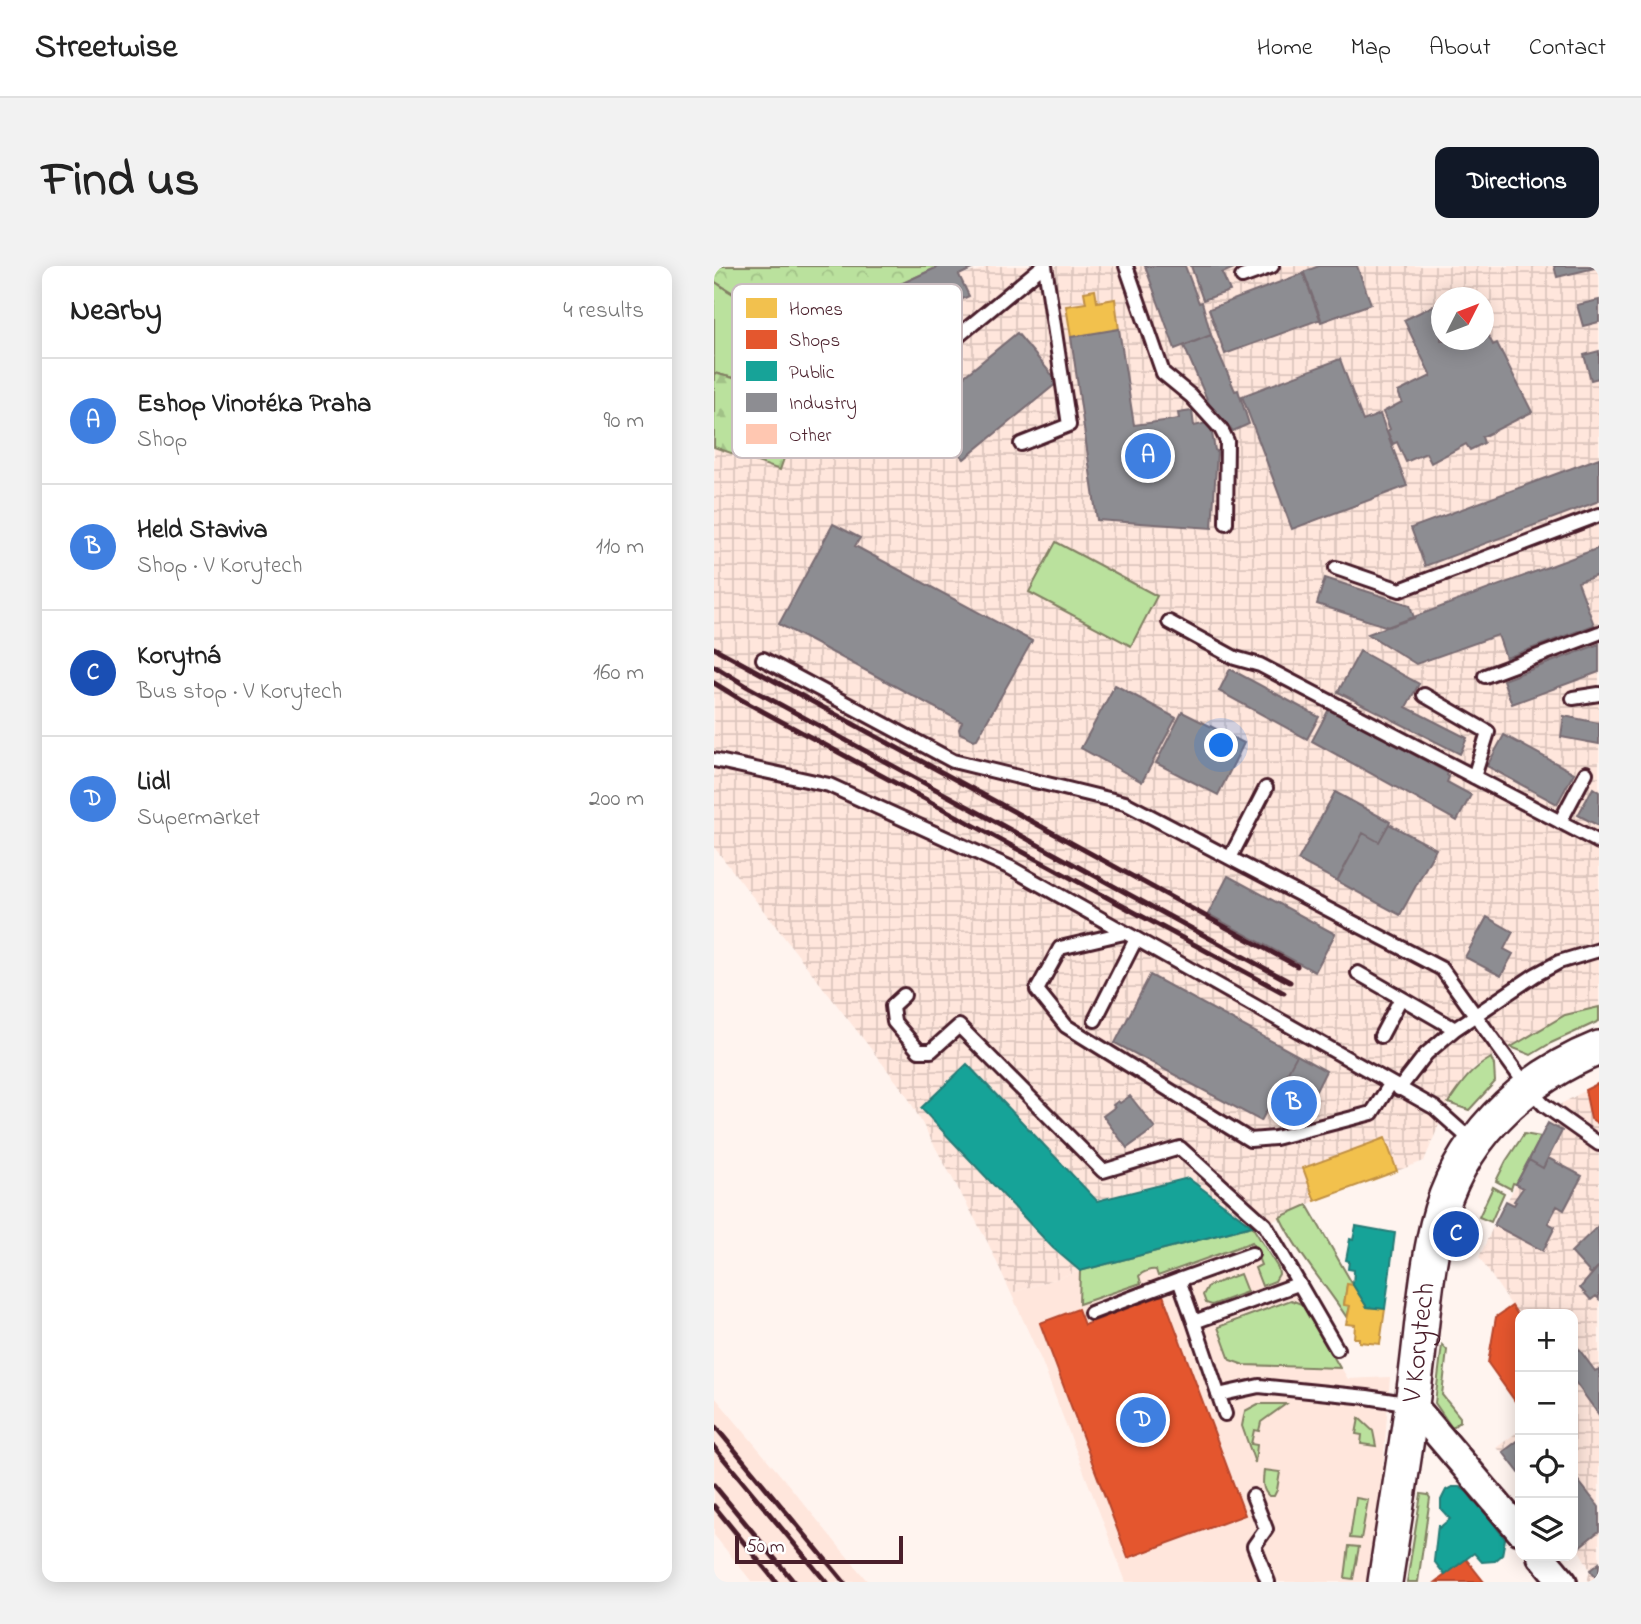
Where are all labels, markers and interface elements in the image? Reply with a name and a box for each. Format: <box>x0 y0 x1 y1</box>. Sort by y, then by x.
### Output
text: Streetwise <box>35 24 177 72</box>
text: Home <box>1257 31 1313 66</box>
text: Map <box>1351 31 1391 66</box>
text: About <box>1429 31 1491 66</box>
text: Contact <box>1529 31 1606 66</box>
text: Find us <box>42 146 199 218</box>
button: Directions <box>1435 147 1599 218</box>
legend <box>732 284 962 458</box>
north arrow <box>1431 287 1494 350</box>
text: Nearby <box>70 290 162 334</box>
text: 4 results <box>563 295 644 328</box>
text: Homes <box>789 297 843 324</box>
text: Shops <box>789 328 840 355</box>
text: Public <box>789 360 835 387</box>
text: Eshop Vinotéka Praha <box>137 386 371 424</box>
text: Industry <box>789 391 857 419</box>
text: A <box>86 405 100 438</box>
text: 90 m <box>604 405 644 438</box>
text: Other <box>789 423 831 450</box>
text: Shop <box>137 424 187 457</box>
pin: A <box>1125 430 1171 482</box>
text: Held Staviva <box>137 512 268 550</box>
text: B <box>85 531 101 564</box>
text: 110 m <box>596 531 644 564</box>
text: Shop · V Korytech <box>137 550 302 583</box>
text: Korytná <box>137 638 220 676</box>
text: C <box>87 657 99 690</box>
text: 160 m <box>593 657 644 690</box>
text: Bus stop · V Korytech <box>137 676 342 709</box>
your location <box>1204 728 1238 762</box>
text: Lidl <box>137 764 170 802</box>
text: D <box>85 783 101 816</box>
text: 200 m <box>589 783 644 816</box>
text: Supermarket <box>137 802 260 835</box>
pin: B <box>1271 1077 1317 1129</box>
pin: C <box>1433 1208 1479 1260</box>
street label: V Korytech <box>1392 1280 1447 1406</box>
map controls <box>1515 1309 1578 1561</box>
button: + <box>1515 1309 1578 1372</box>
button: − <box>1515 1372 1578 1435</box>
pin: D <box>1120 1394 1166 1446</box>
button: locate <box>1515 1435 1578 1498</box>
button: layers <box>1515 1498 1578 1561</box>
scale bar <box>735 1533 903 1565</box>
text: 50 m <box>746 1534 785 1561</box>

